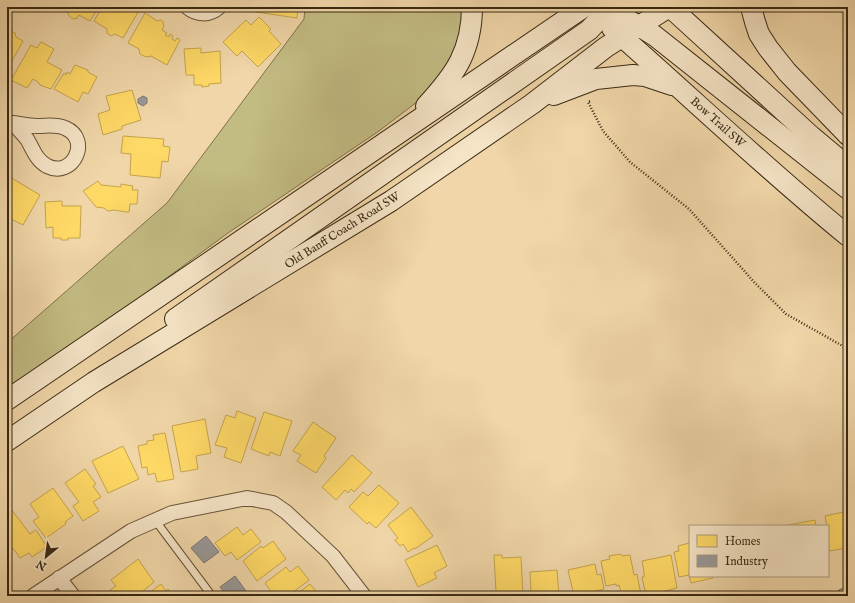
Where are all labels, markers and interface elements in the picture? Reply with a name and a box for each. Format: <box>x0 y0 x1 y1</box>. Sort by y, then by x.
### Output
street label: Bow Trail SW <box>687 94 749 151</box>
street label: Old Banff Coach Road SW <box>282 188 403 272</box>
legend <box>689 525 829 577</box>
text: Homes <box>725 534 761 549</box>
north arrow <box>26 537 66 577</box>
text: Industry <box>725 554 768 569</box>
text: N <box>34 556 50 574</box>

